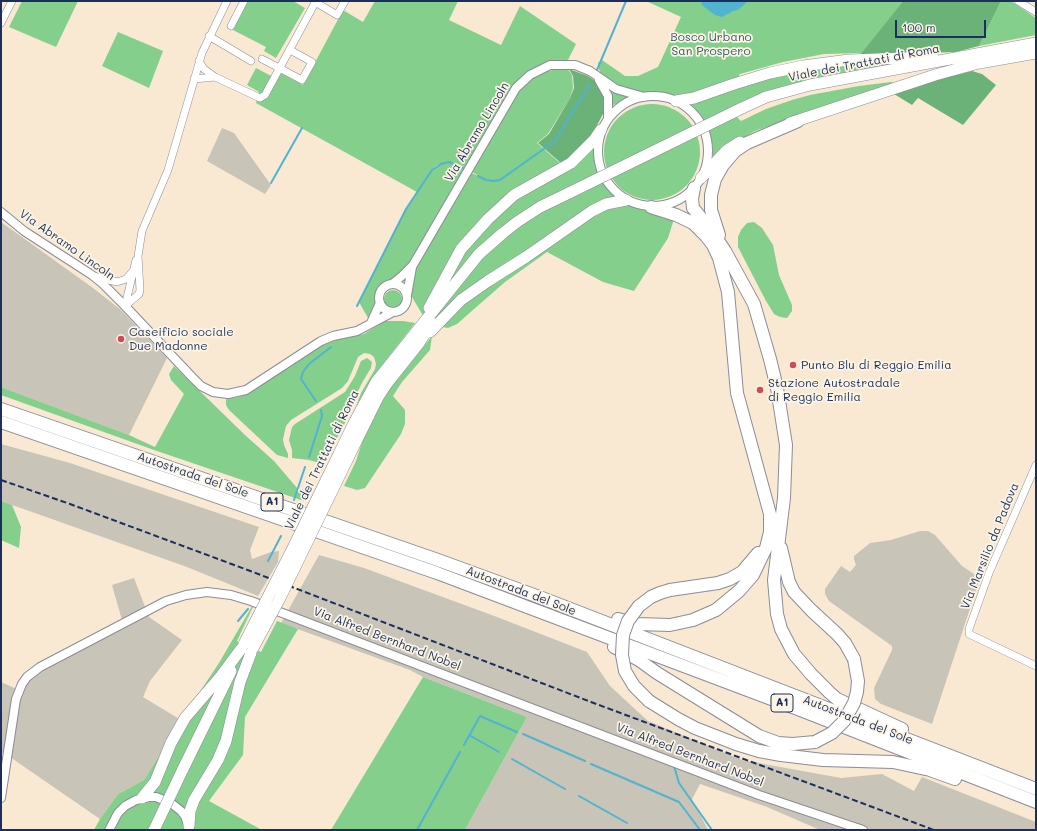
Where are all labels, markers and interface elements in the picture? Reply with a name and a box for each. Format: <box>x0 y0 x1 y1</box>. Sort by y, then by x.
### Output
scale bar <box>897 12 988 38</box>
text: 100 m <box>902 19 936 35</box>
park label: Bosco Urbano San Prospero <box>670 30 752 58</box>
street label: Viale dei Trattati di Roma <box>787 41 941 85</box>
street label: Via Abramo Lincoln <box>442 80 512 184</box>
street label: Via Abramo Lincoln <box>17 207 117 283</box>
place label: Caseificio sociale Due Madonne <box>129 325 234 353</box>
marker: Caseificio sociale Due Madonne <box>116 334 126 344</box>
place label: Punto Blu di Reggio Emilia <box>801 358 952 372</box>
marker: Punto Blu di Reggio Emilia <box>788 360 798 370</box>
place label: Stazione Autostradale di Reggio Emilia <box>768 376 900 404</box>
marker: Stazione Autostradale di Reggio Emilia <box>755 385 765 395</box>
street label: Viale dei Trattati di Roma <box>282 388 362 532</box>
street label: Autostrada del Sole <box>135 449 251 501</box>
street label: Via Marsilio da Padova <box>958 481 1022 611</box>
road number: A1 <box>261 493 283 511</box>
street label: Autostrada del Sole <box>464 563 578 619</box>
street label: Via Alfred Bernhard Nobel <box>311 604 463 674</box>
street label: Autostrada del Sole <box>801 692 915 748</box>
road number: A1 <box>771 694 793 712</box>
street label: Via Alfred Bernhard Nobel <box>614 720 766 790</box>

